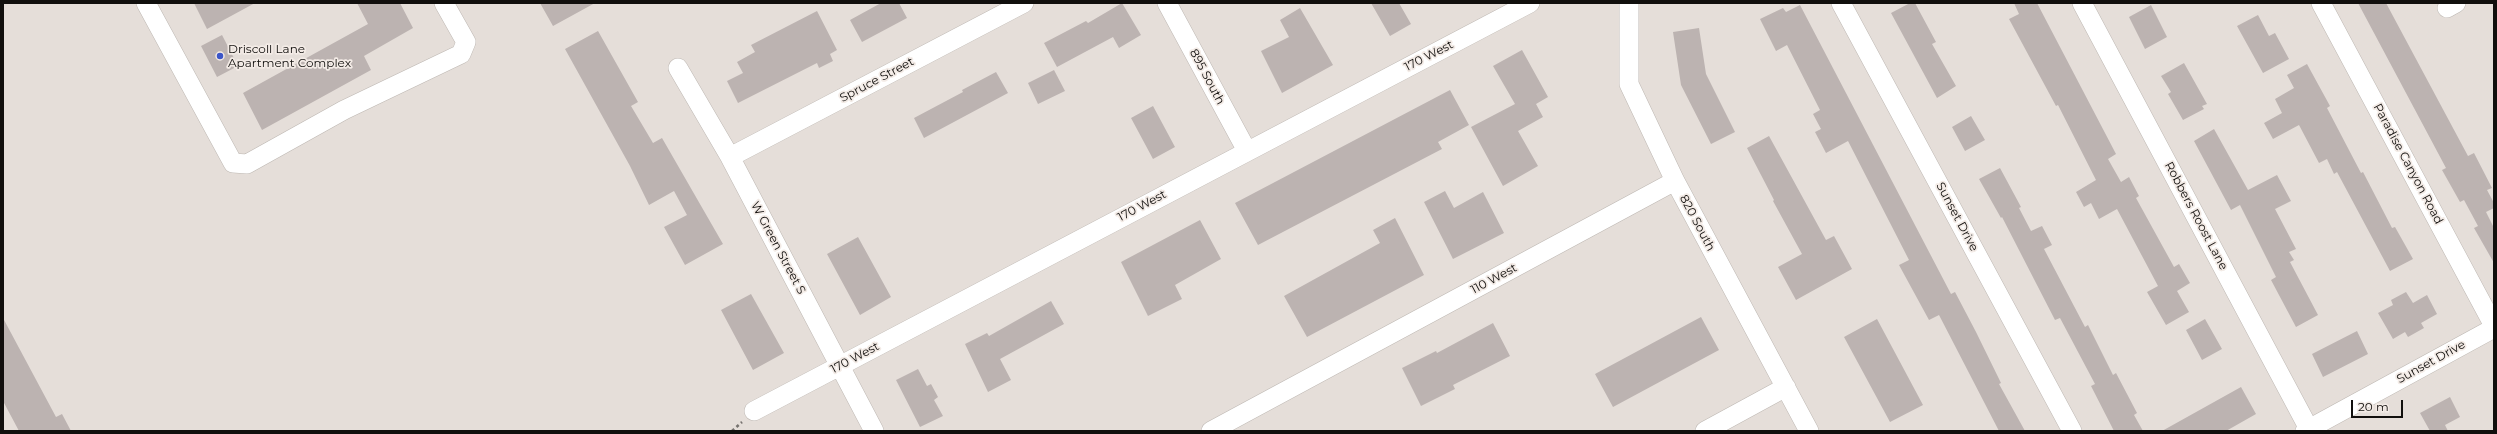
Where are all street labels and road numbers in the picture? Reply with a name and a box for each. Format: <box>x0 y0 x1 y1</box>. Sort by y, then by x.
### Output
street label: 170 West <box>1402 38 1456 74</box>
street label: 895 South <box>1186 47 1228 107</box>
street label: Spruce Street <box>838 54 916 106</box>
street label: Paradise Canyon Road <box>2370 101 2446 227</box>
street label: Robbers Roost Lane <box>2161 159 2231 273</box>
street label: Sunset Drive <box>1933 180 1981 254</box>
street label: 170 West <box>1115 187 1169 225</box>
street label: 820 South <box>1676 192 1718 254</box>
street label: W Green Street S <box>747 199 809 297</box>
street label: 110 West <box>1468 261 1520 297</box>
street label: Sunset Drive <box>2394 337 2468 387</box>
street label: 170 West <box>828 339 882 377</box>

